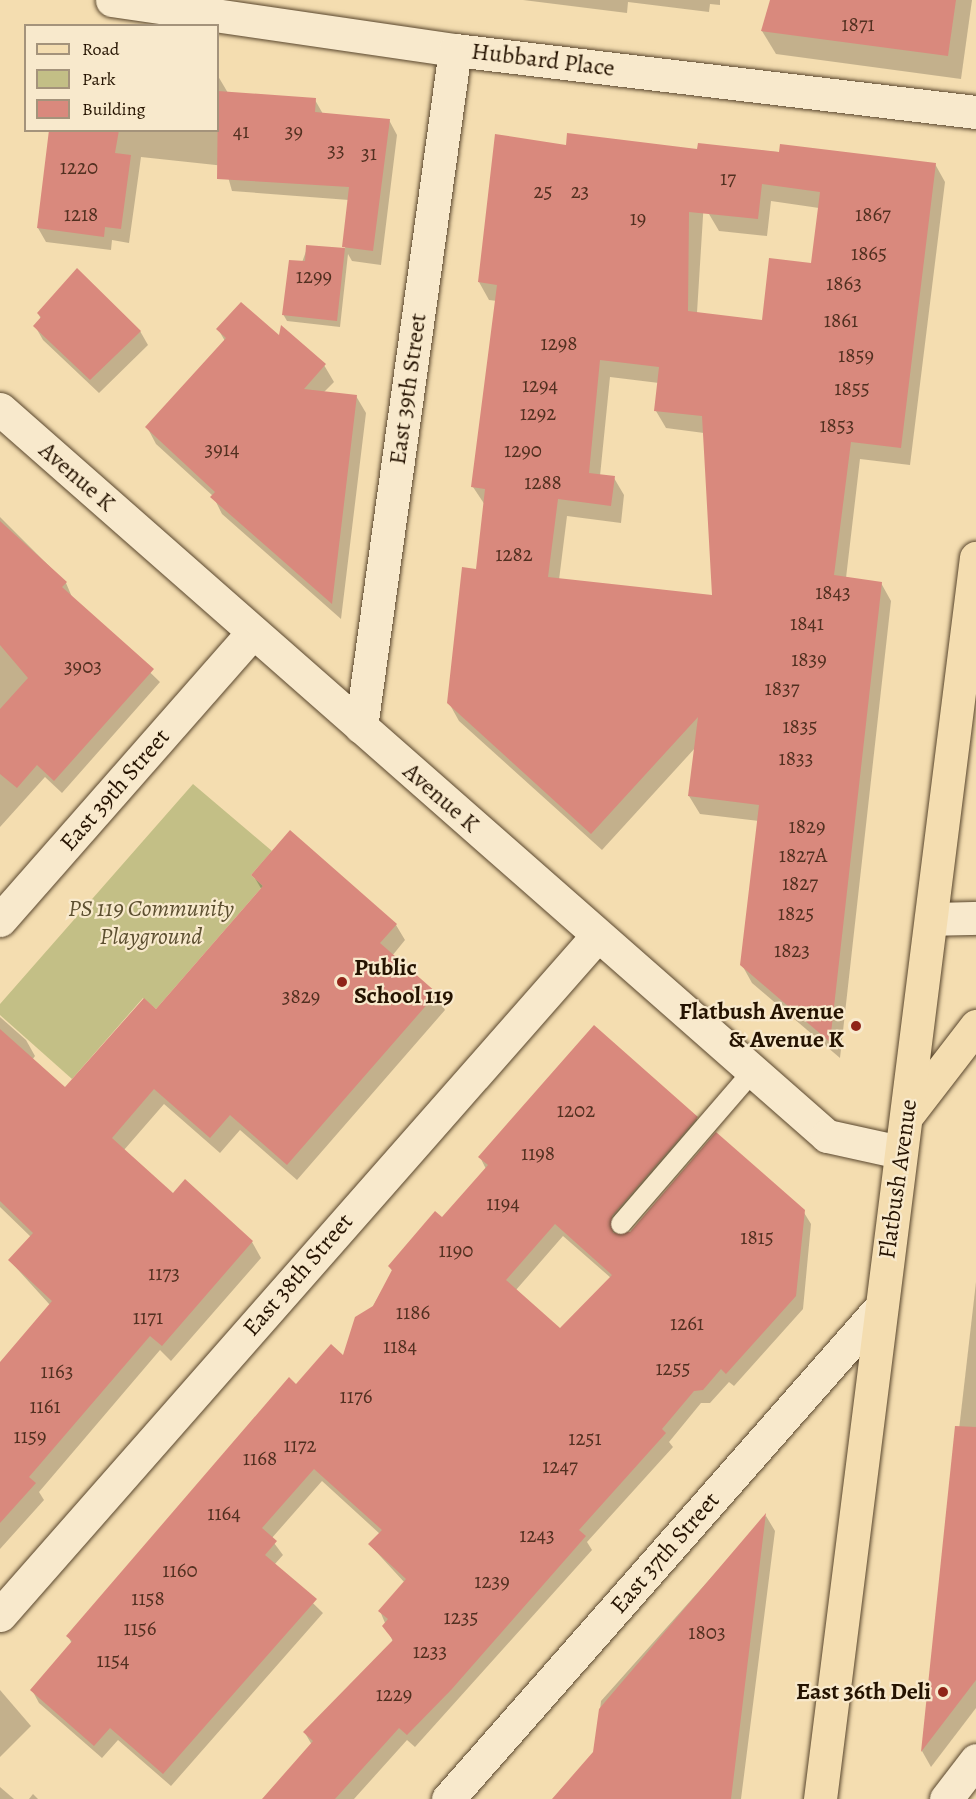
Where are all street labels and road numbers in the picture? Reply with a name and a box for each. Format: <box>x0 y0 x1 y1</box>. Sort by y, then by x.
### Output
street label: Hubbard Place <box>470 37 616 83</box>
street label: East 39th Street <box>383 311 433 467</box>
street label: Avenue K <box>33 436 121 518</box>
street label: East 39th Street <box>54 723 176 857</box>
street label: Avenue K <box>397 757 485 839</box>
street label: Flatbush Avenue <box>873 1097 923 1261</box>
street label: East 38th Street <box>237 1208 359 1342</box>
street label: East 37th Street <box>604 1486 726 1620</box>

